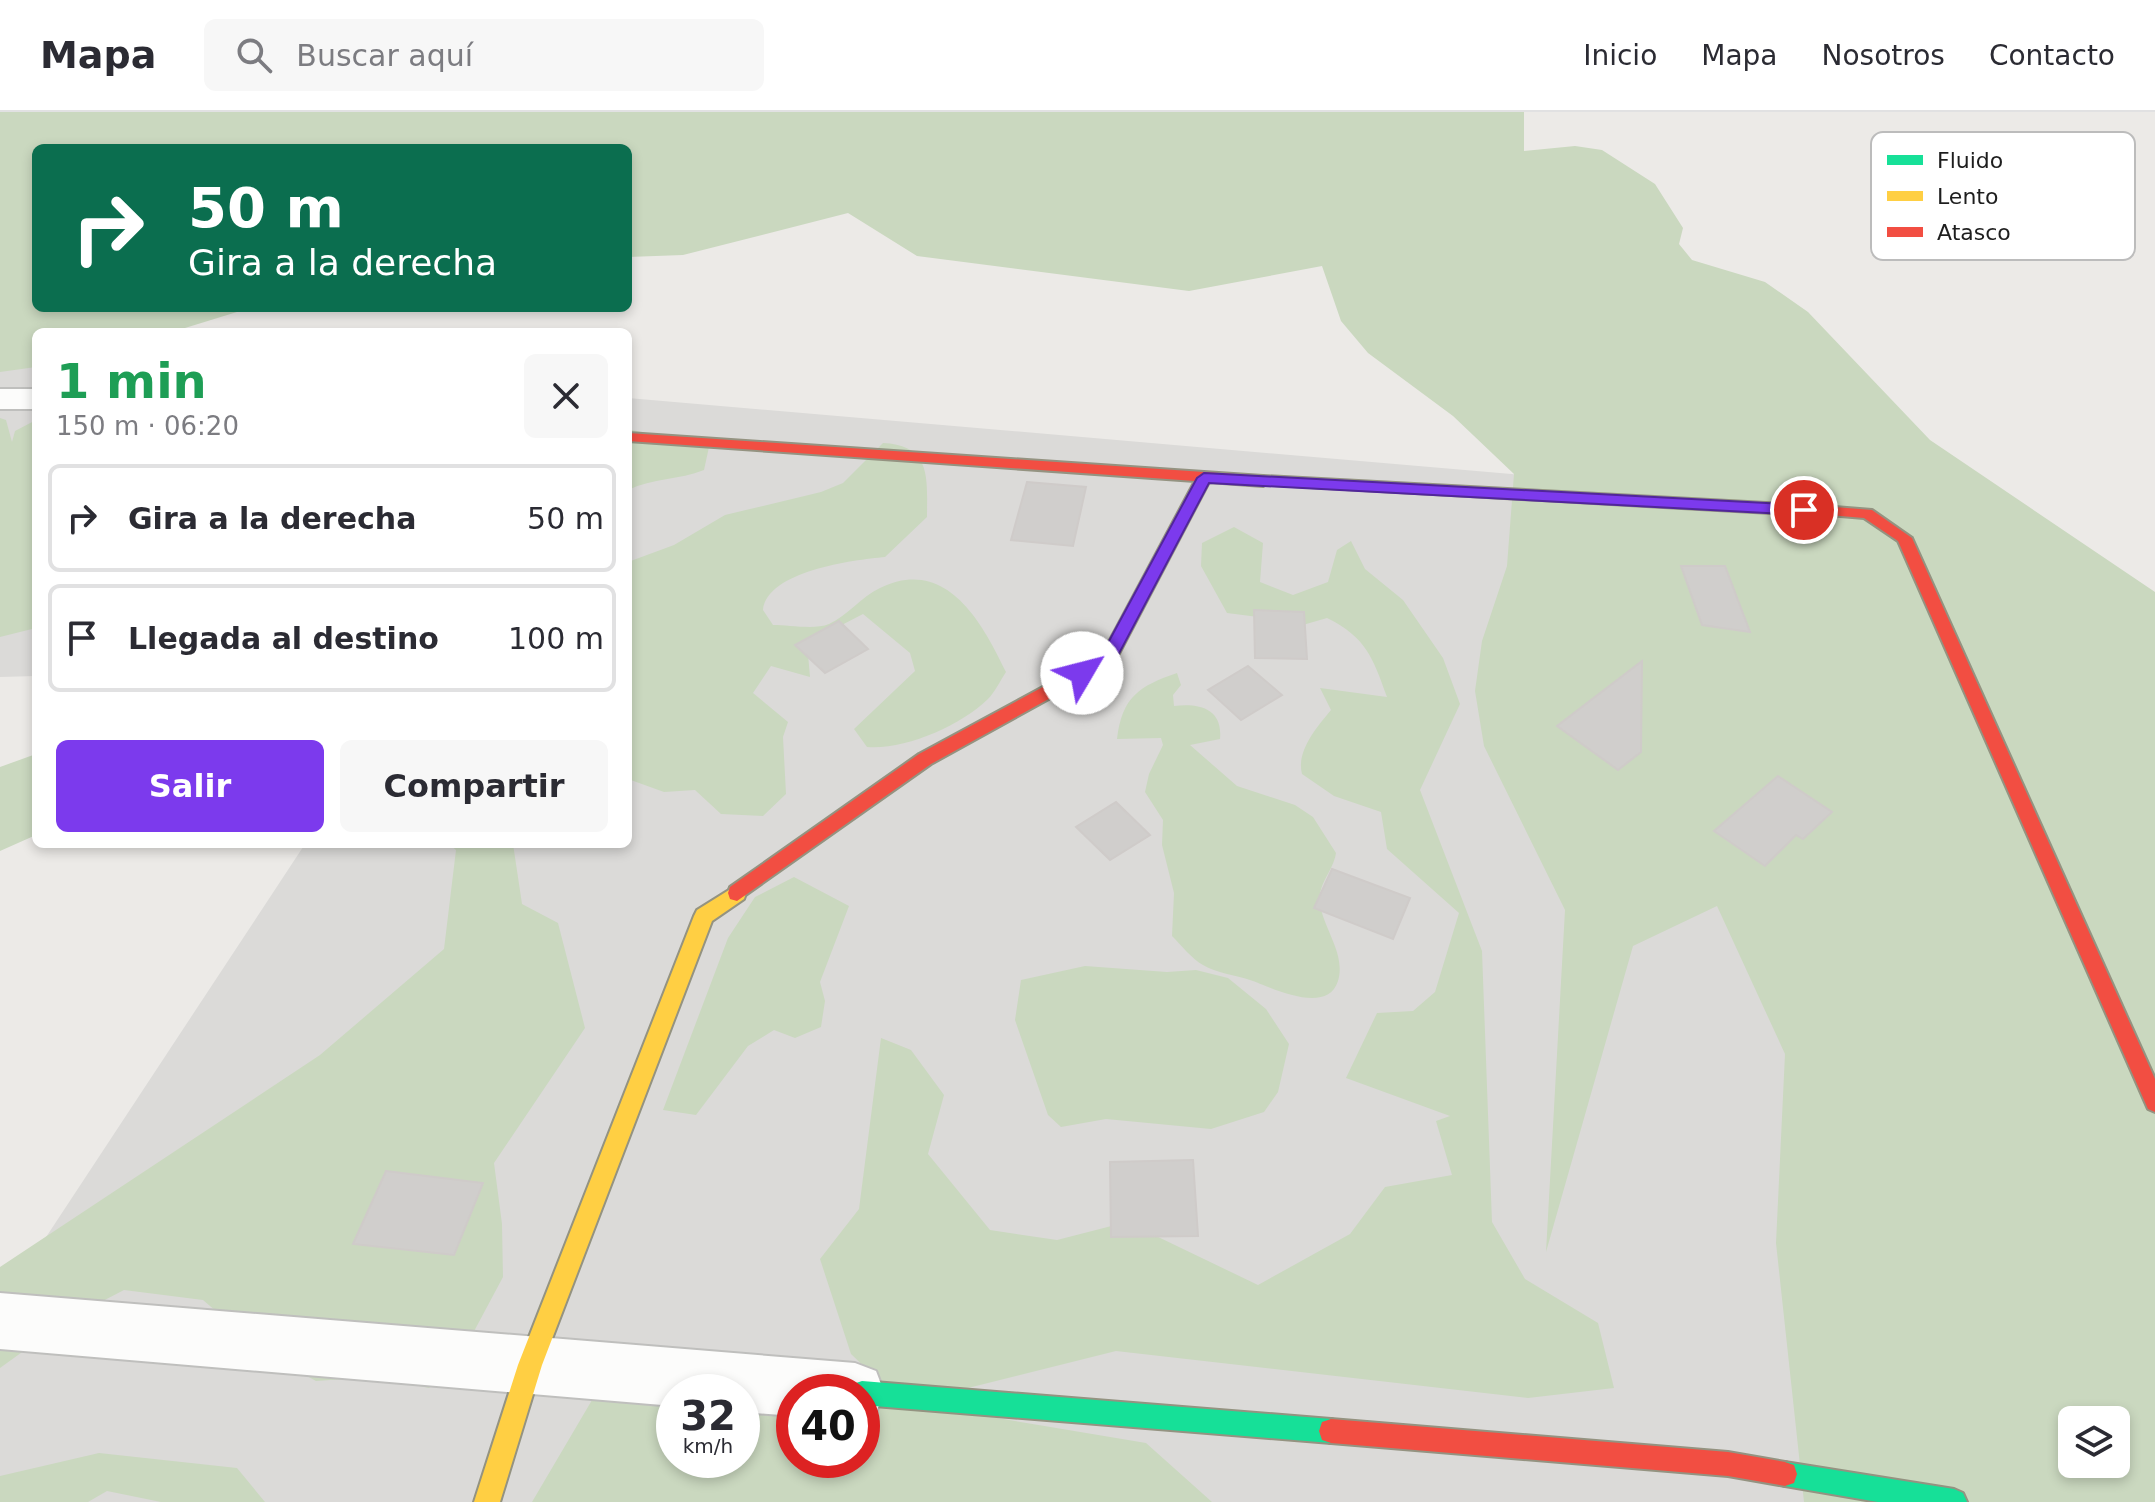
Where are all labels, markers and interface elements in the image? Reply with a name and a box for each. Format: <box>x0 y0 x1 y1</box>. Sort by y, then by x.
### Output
search box <box>204 19 764 91</box>
text: Mapa <box>40 33 156 77</box>
icon: search <box>232 33 276 77</box>
text: Buscar aquí <box>296 38 473 73</box>
text: Inicio <box>1583 39 1657 72</box>
text: Mapa <box>1701 39 1778 72</box>
text: Nosotros <box>1822 39 1945 72</box>
text: Contacto <box>1989 39 2115 72</box>
legend <box>1871 132 2135 260</box>
text: Fluido <box>1937 148 2003 173</box>
text: 50 m <box>188 175 344 240</box>
icon: right <box>56 176 160 280</box>
text: Lento <box>1937 184 1998 209</box>
text: Atasco <box>1937 220 2011 245</box>
text: Gira a la derecha <box>188 242 497 283</box>
text: 1 min <box>56 353 207 409</box>
button: close <box>524 354 608 438</box>
text: 150 m · 06:20 <box>56 411 239 441</box>
pin <box>1770 476 1838 544</box>
icon: arrive <box>1782 488 1826 532</box>
icon: right <box>60 496 104 540</box>
text: Gira a la derecha <box>128 501 416 536</box>
text: 50 m <box>527 501 604 536</box>
icon: arrive <box>60 616 104 660</box>
text: Llegada al destino <box>128 621 439 656</box>
text: 100 m <box>508 621 604 656</box>
position arrow <box>1040 631 1124 715</box>
button: Salir <box>56 740 324 832</box>
button: Compartir <box>340 740 608 832</box>
speed limit sign: 40 <box>776 1374 880 1478</box>
text: 32 <box>680 1393 736 1439</box>
map controls <box>2058 1406 2130 1478</box>
button: layers <box>2058 1406 2130 1478</box>
text: km/h <box>683 1434 733 1458</box>

